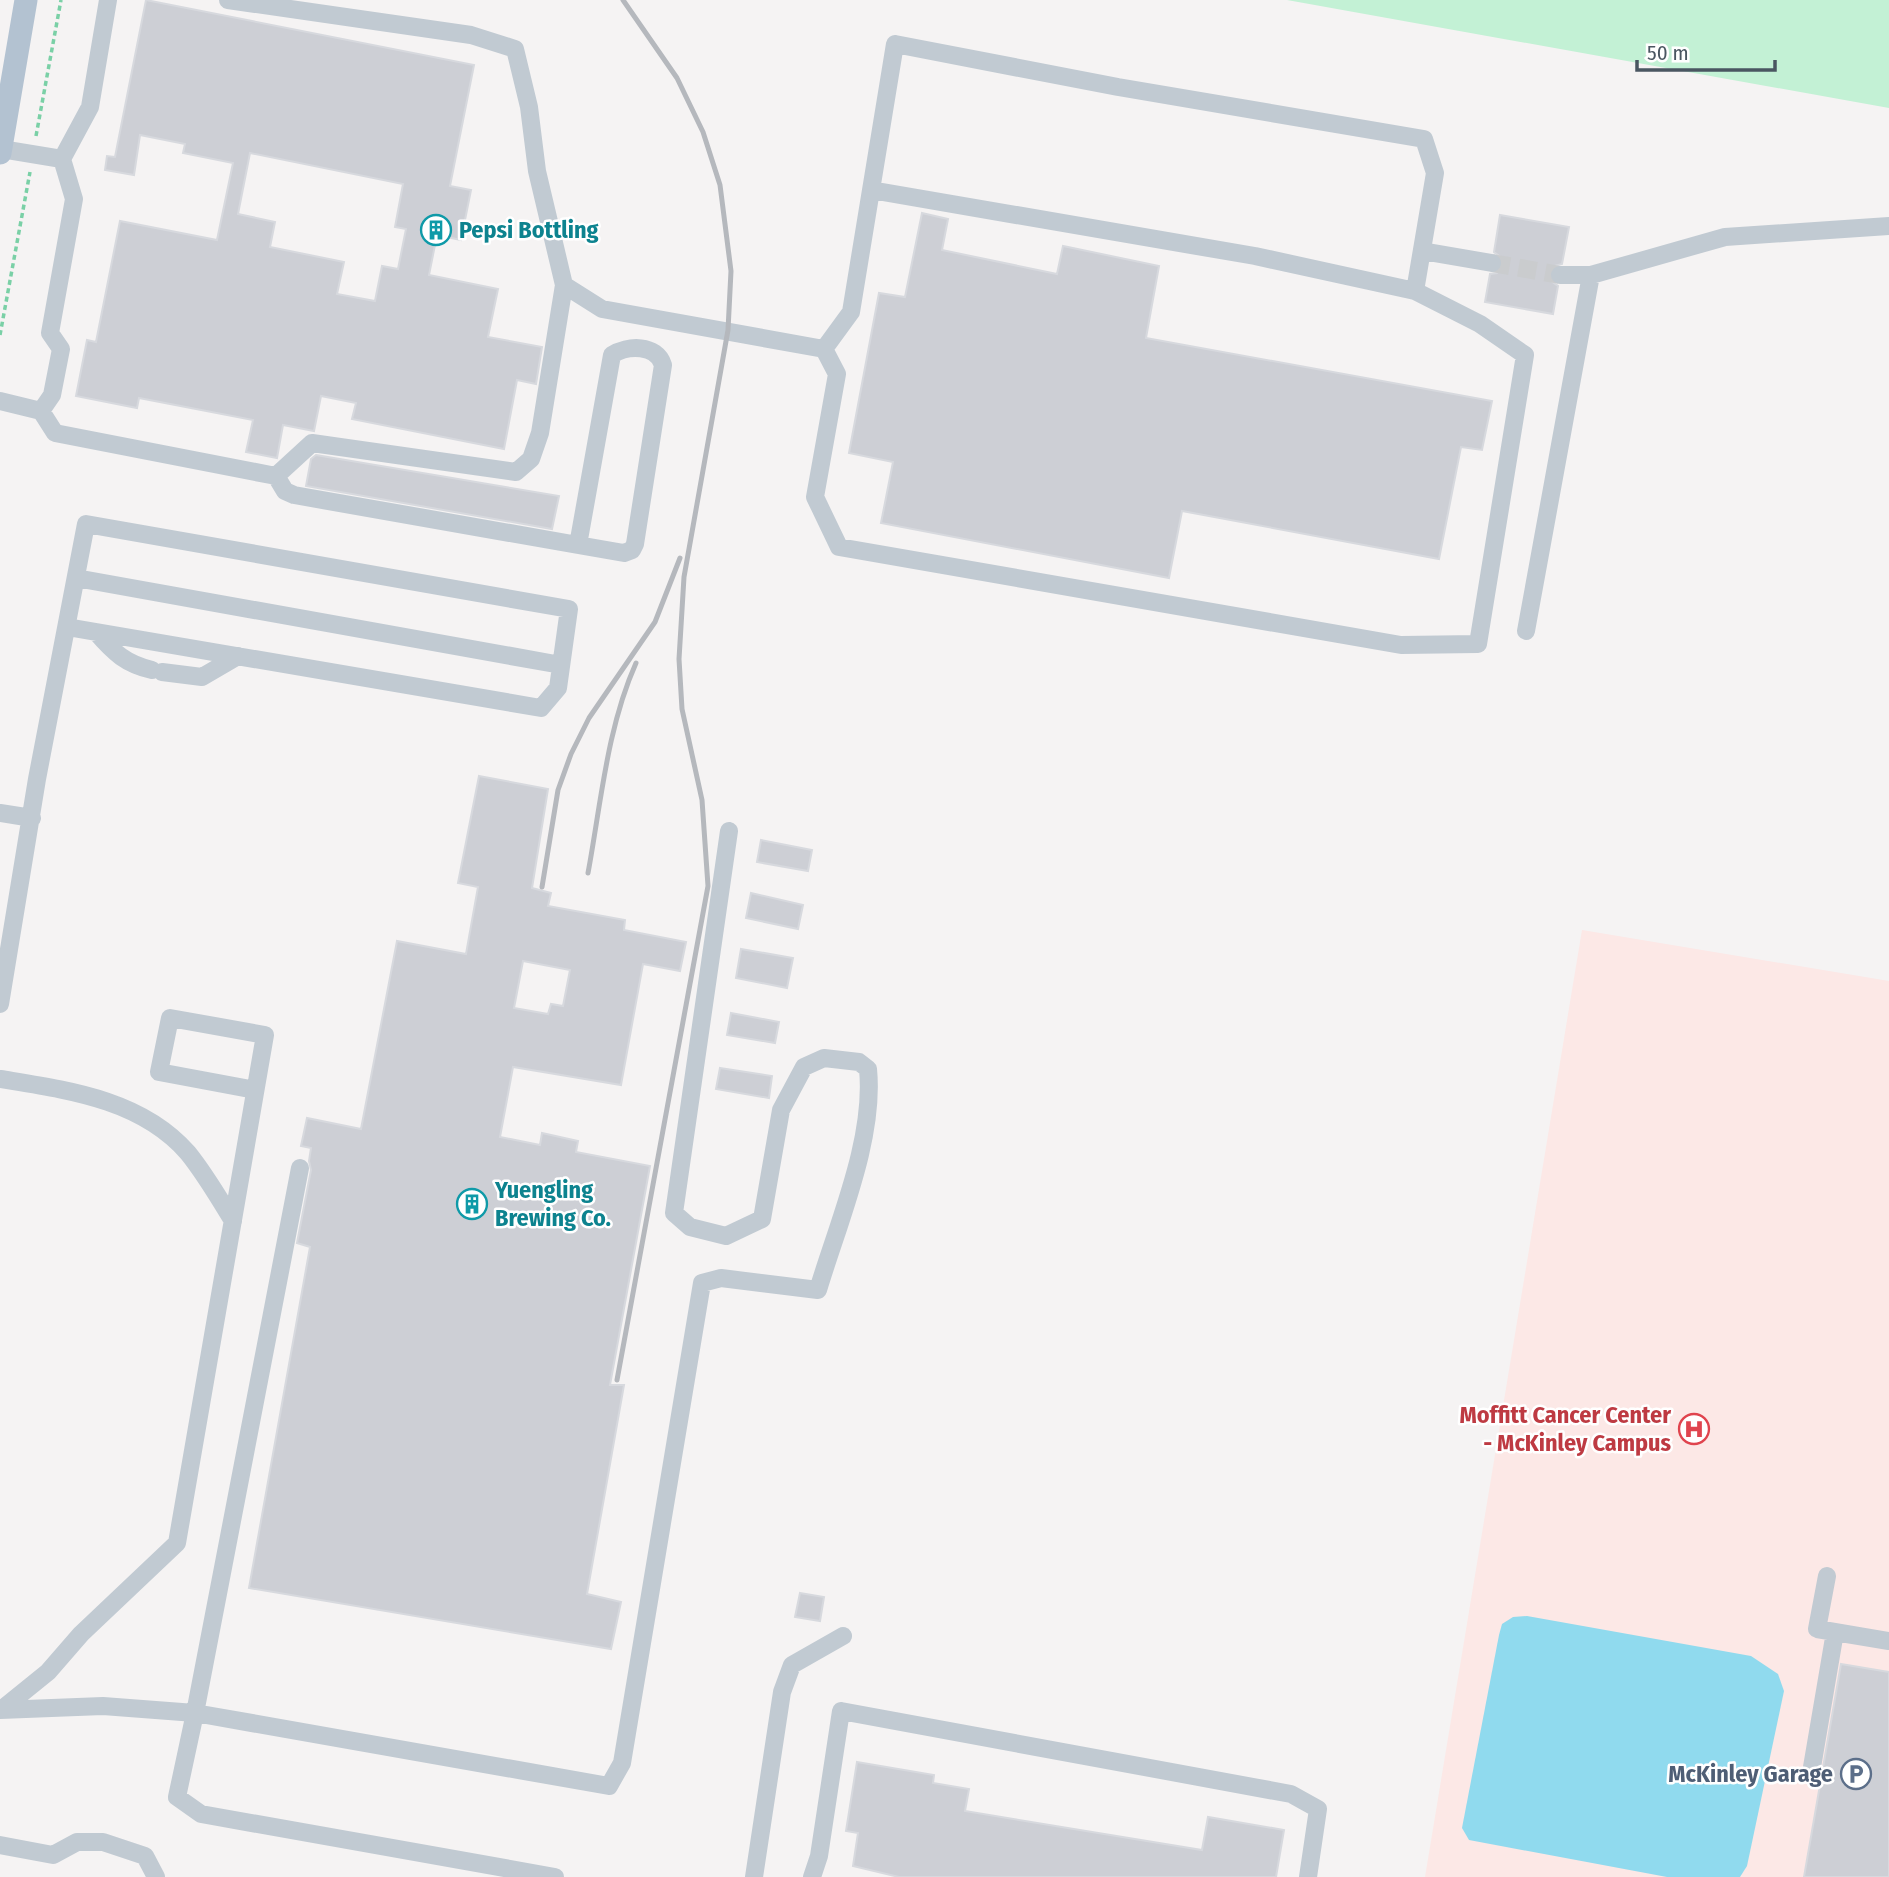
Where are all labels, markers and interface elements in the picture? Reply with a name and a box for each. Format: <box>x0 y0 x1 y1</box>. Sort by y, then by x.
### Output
scale bar <box>1637 28 1775 72</box>
text: 50 m <box>1647 40 1689 66</box>
building icon: Pepsi Bottling <box>419 213 453 247</box>
place label: Pepsi Bottling <box>459 216 598 244</box>
place label: Yuengling Brewing Co. <box>494 1176 611 1232</box>
building icon: Yuengling Brewing Co. <box>455 1187 489 1221</box>
place label: Moffitt Cancer Center - McKinley Campus <box>1459 1401 1671 1457</box>
hospital icon: Moffitt Cancer Center - McKinley Campus <box>1677 1412 1711 1446</box>
parking icon: McKinley Garage <box>1839 1757 1873 1791</box>
place label: McKinley Garage <box>1668 1760 1833 1788</box>

